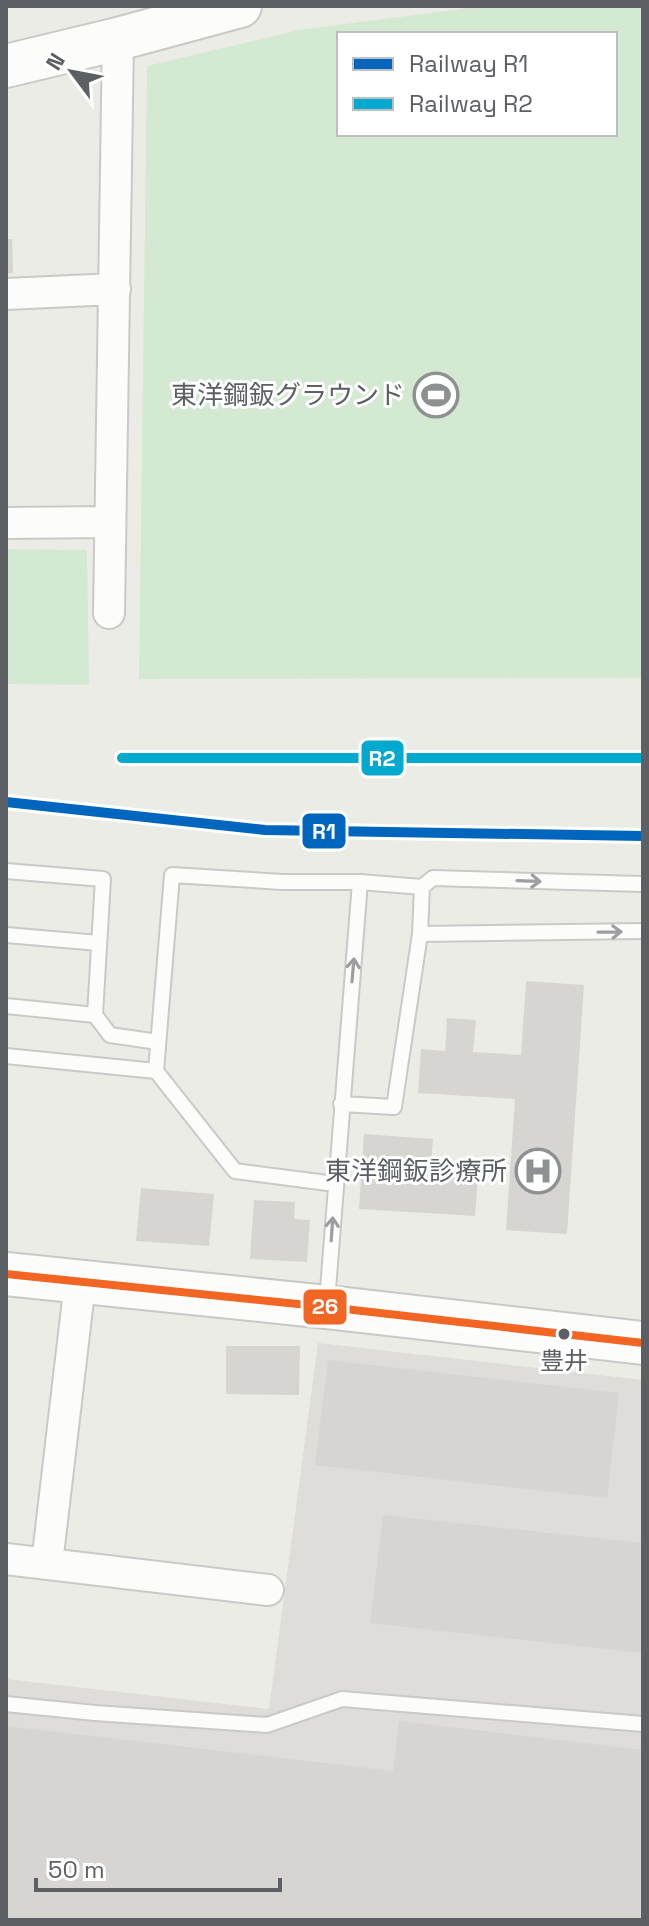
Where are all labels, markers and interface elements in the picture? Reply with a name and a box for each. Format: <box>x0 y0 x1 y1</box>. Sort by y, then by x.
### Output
north arrow <box>32 32 112 112</box>
legend <box>337 32 617 136</box>
text: N <box>39 48 71 75</box>
text: Railway R1 <box>409 48 528 79</box>
text: Railway R2 <box>409 88 533 119</box>
sports icon: 東洋鋼鈑グラウンド <box>412 371 460 419</box>
place label: 東洋鋼鈑グラウンド <box>171 378 405 412</box>
line badge: R2 <box>360 739 405 777</box>
text: R2 <box>369 744 395 772</box>
line badge: R1 <box>301 812 347 850</box>
text: R1 <box>312 817 336 845</box>
one-way arrow <box>515 873 542 888</box>
one-way arrow <box>596 924 623 940</box>
one-way arrow <box>345 957 360 984</box>
hospital icon: 東洋鋼鈑診療所 <box>514 1147 562 1195</box>
place label: 東洋鋼鈑診療所 <box>325 1154 507 1188</box>
one-way arrow <box>325 1216 340 1243</box>
line badge: 26 <box>302 1288 348 1326</box>
text: 26 <box>312 1292 338 1320</box>
marker: 豊井 <box>556 1326 572 1342</box>
place label: 豊井 <box>540 1345 588 1376</box>
scale bar <box>36 1842 280 1892</box>
text: 50 m <box>48 1854 105 1885</box>

